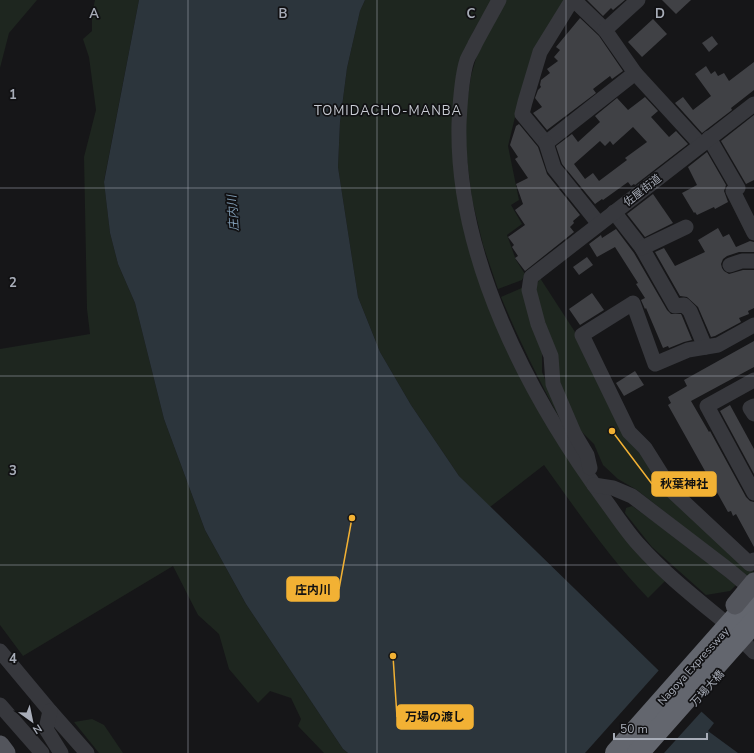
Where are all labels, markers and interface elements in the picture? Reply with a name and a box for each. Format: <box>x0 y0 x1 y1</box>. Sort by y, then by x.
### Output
text: A <box>89 5 99 23</box>
text: B <box>279 5 288 23</box>
text: C <box>467 5 476 23</box>
text: D <box>655 5 665 23</box>
text: 1 <box>9 86 17 104</box>
district label: TOMIDACHO-MANBA <box>314 102 462 120</box>
street label: 佐屋街道 <box>620 171 664 210</box>
water label: 庄内川 <box>224 192 242 232</box>
text: 2 <box>9 274 17 292</box>
text: 3 <box>9 462 17 480</box>
callout: 秋葉神社 <box>652 472 716 496</box>
text: 秋葉神社 <box>660 476 708 492</box>
callout: 庄内川 <box>287 577 339 601</box>
text: 庄内川 <box>295 582 331 598</box>
street label: Nagoya Expressway <box>654 624 733 709</box>
text: 4 <box>9 650 17 668</box>
street label: 万場大橋 <box>687 667 728 710</box>
north arrow <box>12 701 52 741</box>
callout: 万場の渡し <box>397 705 473 729</box>
text: 万場の渡し <box>405 709 465 725</box>
scale bar <box>614 715 707 741</box>
text: N <box>30 720 45 737</box>
text: 50 m <box>620 721 648 737</box>

